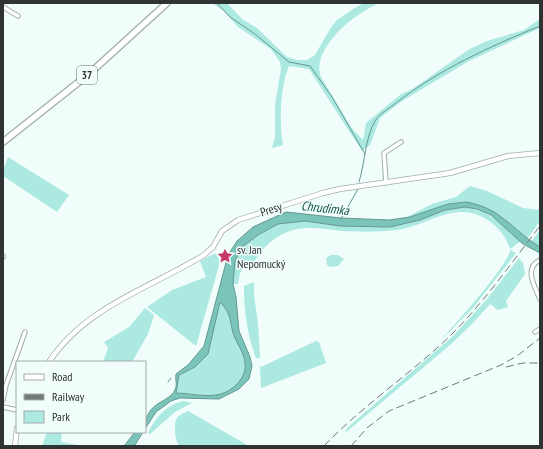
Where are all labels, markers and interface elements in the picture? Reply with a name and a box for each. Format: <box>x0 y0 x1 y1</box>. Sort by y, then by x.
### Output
road number: 37 <box>77 66 97 84</box>
water label: Chrudimka <box>300 197 351 219</box>
street label: Presy <box>258 198 284 219</box>
place label: sv. Jan Nepomucký <box>237 242 286 271</box>
place icon: sv. Jan Nepomucký <box>216 247 234 265</box>
legend <box>16 361 146 433</box>
text: Road <box>52 369 72 384</box>
text: Railway <box>52 389 85 404</box>
text: Park <box>52 409 70 424</box>

